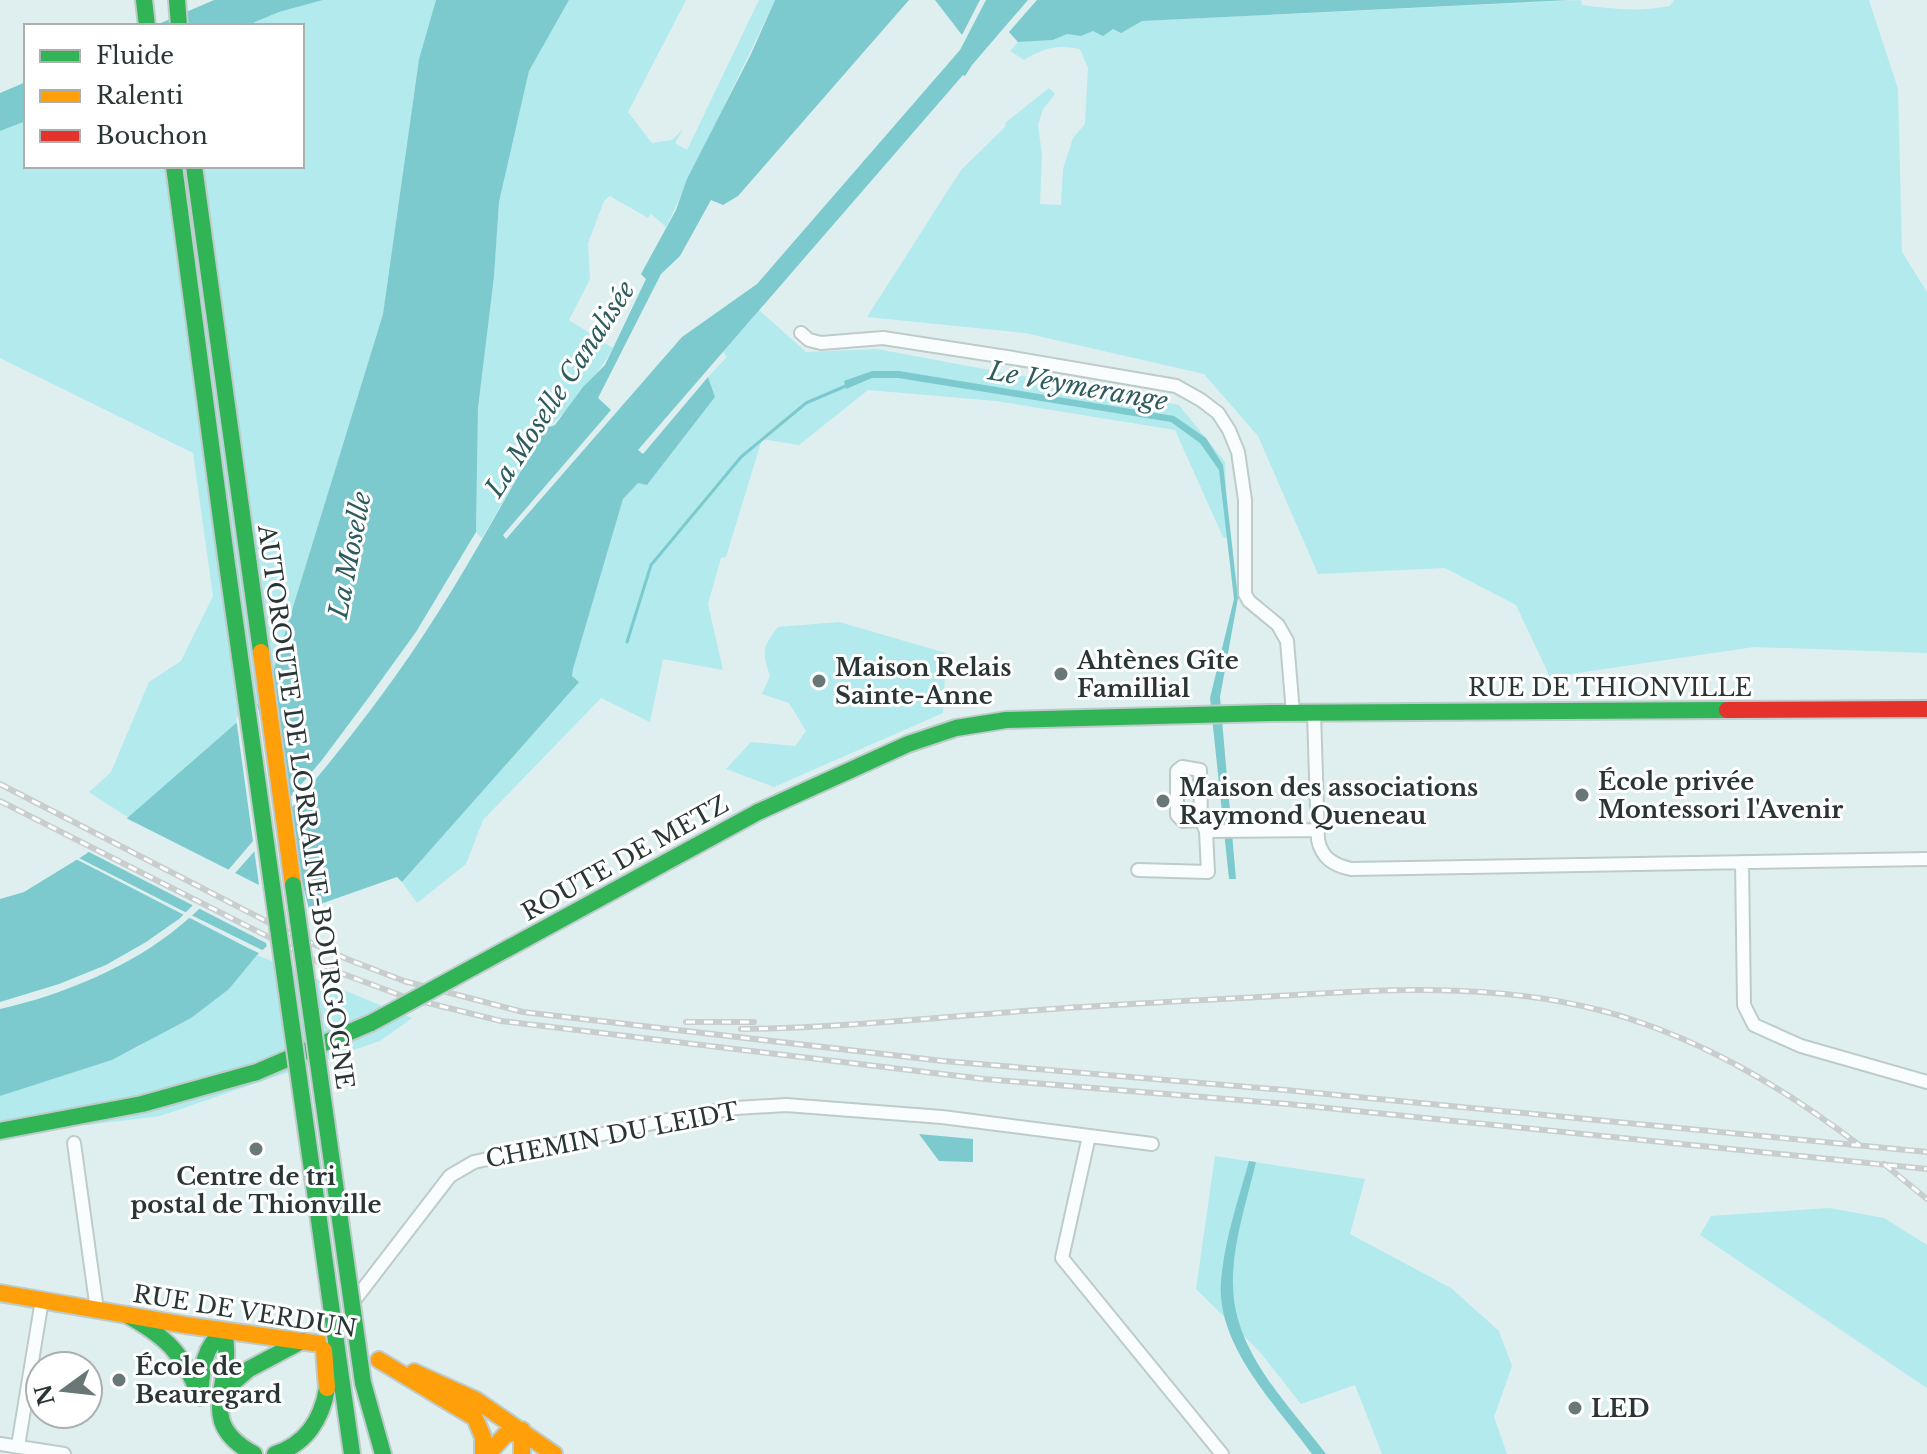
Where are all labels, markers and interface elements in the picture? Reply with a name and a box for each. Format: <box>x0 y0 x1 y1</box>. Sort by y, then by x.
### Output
legend <box>24 24 304 168</box>
text: Fluide <box>96 41 174 70</box>
text: Ralenti <box>96 81 184 110</box>
text: Bouchon <box>96 121 208 150</box>
water label: La Moselle Canalisée <box>478 275 642 504</box>
water label: Le Veymerange <box>985 354 1170 418</box>
water label: La Moselle <box>322 489 378 622</box>
street label: AUTOROUTE DE LORRAINE-BOURGOGNE <box>252 522 360 1091</box>
place label: Ahtènes Gîte Famillial <box>1076 646 1239 703</box>
place label: Maison Relais Sainte-Anne <box>835 653 1011 710</box>
marker: Ahtènes Gîte Famillial <box>1052 665 1070 683</box>
marker: Maison Relais Sainte-Anne <box>810 672 828 690</box>
street label: RUE DE THIONVILLE <box>1468 673 1752 702</box>
place label: École privée Montessori l'Avenir <box>1598 767 1843 824</box>
place label: Maison des associations Raymond Queneau <box>1179 773 1478 830</box>
marker: École privée Montessori l'Avenir <box>1573 786 1591 804</box>
street label: ROUTE DE METZ <box>517 789 733 927</box>
marker: Maison des associations Raymond Queneau <box>1154 792 1172 810</box>
street label: CHEMIN DU LEIDT <box>483 1096 741 1174</box>
marker: Centre de tri postal de Thionville <box>247 1140 265 1158</box>
place label: Centre de tri postal de Thionville <box>131 1162 382 1219</box>
street label: RUE DE VERDUN <box>131 1279 359 1343</box>
north arrow <box>24 1350 104 1430</box>
place label: École de Beauregard <box>135 1352 282 1409</box>
marker: École de Beauregard <box>110 1371 128 1389</box>
text: N <box>29 1381 61 1409</box>
place label: LED <box>1591 1394 1650 1423</box>
marker: LED <box>1566 1399 1584 1417</box>

